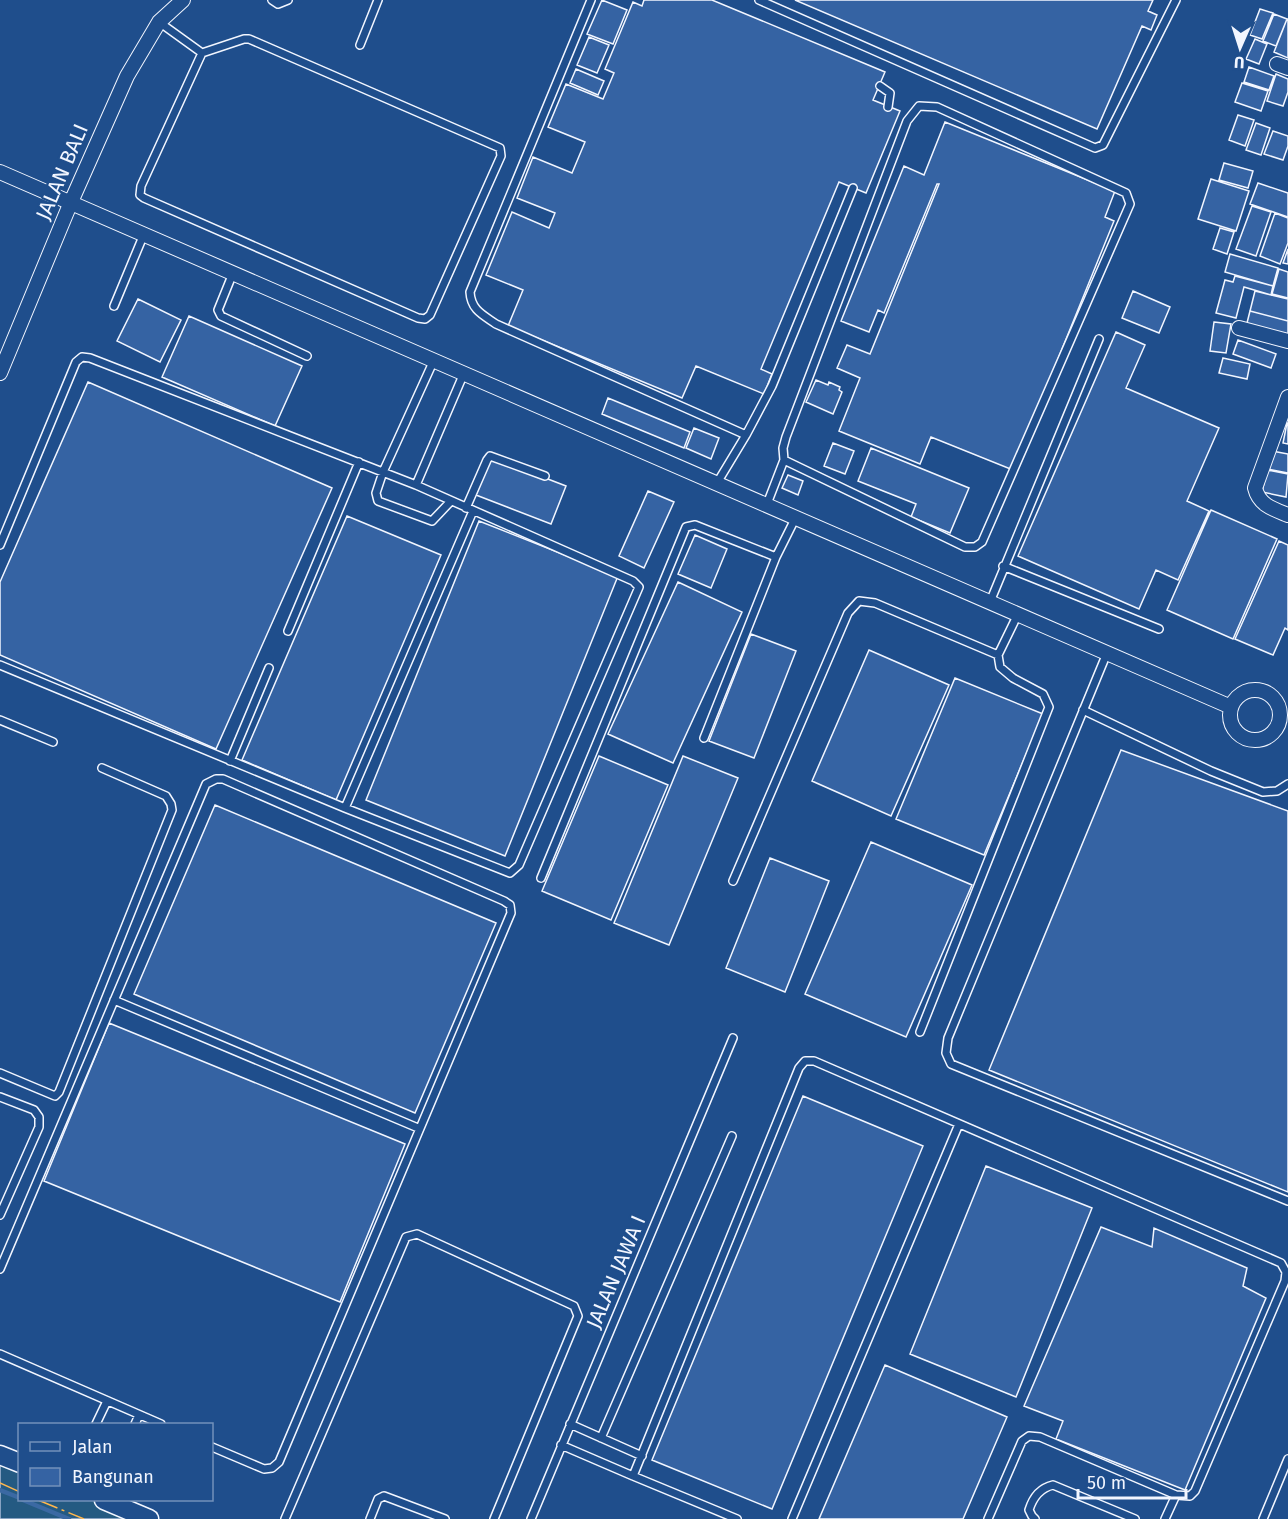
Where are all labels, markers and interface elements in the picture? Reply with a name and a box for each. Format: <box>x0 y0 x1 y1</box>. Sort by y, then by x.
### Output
north arrow <box>1210 18 1270 78</box>
text: U <box>1234 53 1245 72</box>
street label: JALAN BALI <box>30 120 94 224</box>
street label: JALAN JAWA I <box>581 1211 651 1333</box>
legend <box>18 1423 213 1501</box>
text: Jalan <box>72 1436 113 1458</box>
scale bar <box>1078 1462 1186 1500</box>
text: Bangunan <box>72 1466 154 1488</box>
text: 50 m <box>1087 1472 1126 1494</box>

